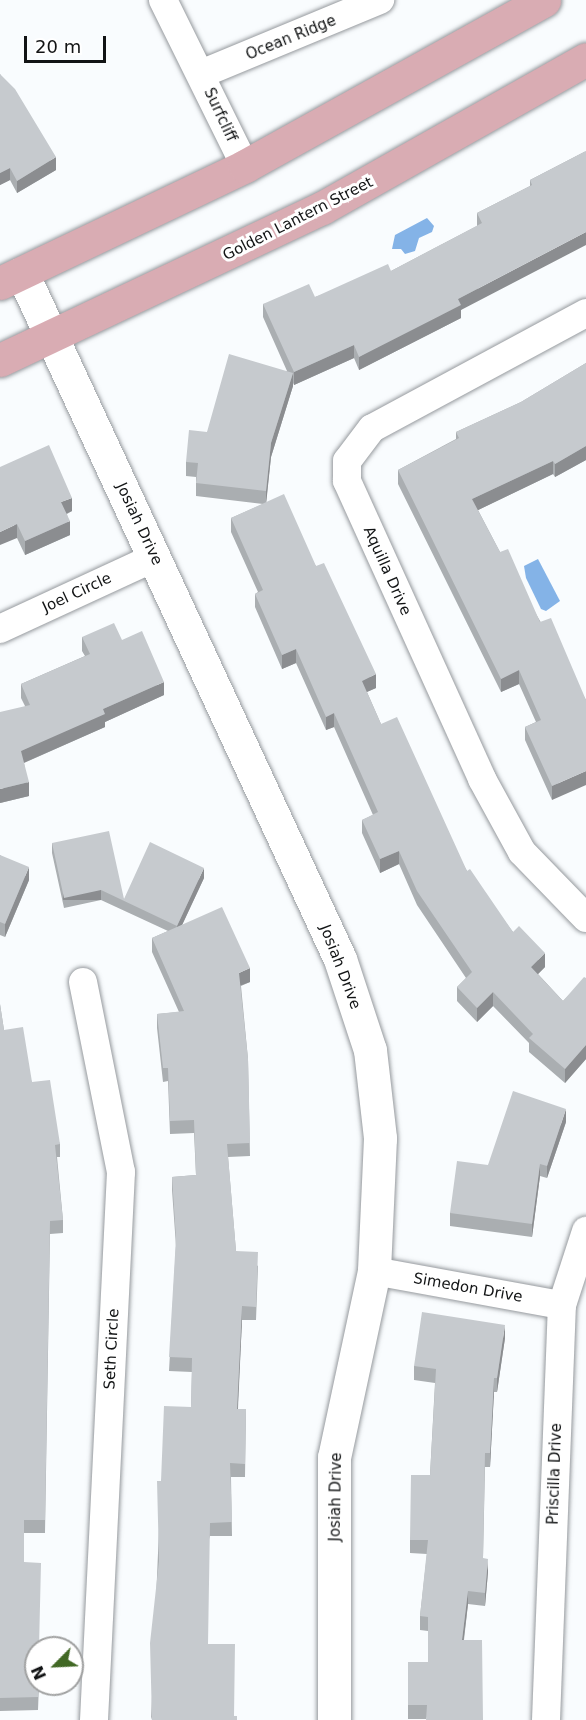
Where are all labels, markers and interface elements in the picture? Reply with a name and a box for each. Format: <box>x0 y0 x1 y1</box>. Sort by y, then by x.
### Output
street label: Ocean Ridge <box>243 12 339 64</box>
scale bar <box>27 24 110 62</box>
text: 20 m <box>35 36 81 57</box>
street label: Surfcliff <box>200 85 240 145</box>
street label: Golden Lantern Street <box>220 173 376 265</box>
street label: Josiah Drive <box>112 480 166 568</box>
street label: Aquilla Drive <box>359 524 415 618</box>
street label: Joel Circle <box>40 569 114 617</box>
street label: Josiah Drive <box>316 922 364 1012</box>
street label: Simedon Drive <box>412 1270 524 1306</box>
street label: Seth Circle <box>101 1308 123 1390</box>
street label: Priscilla Drive <box>544 1423 566 1525</box>
street label: Josiah Drive <box>326 1452 346 1542</box>
north arrow <box>24 1636 84 1696</box>
text: N <box>28 1663 50 1683</box>

